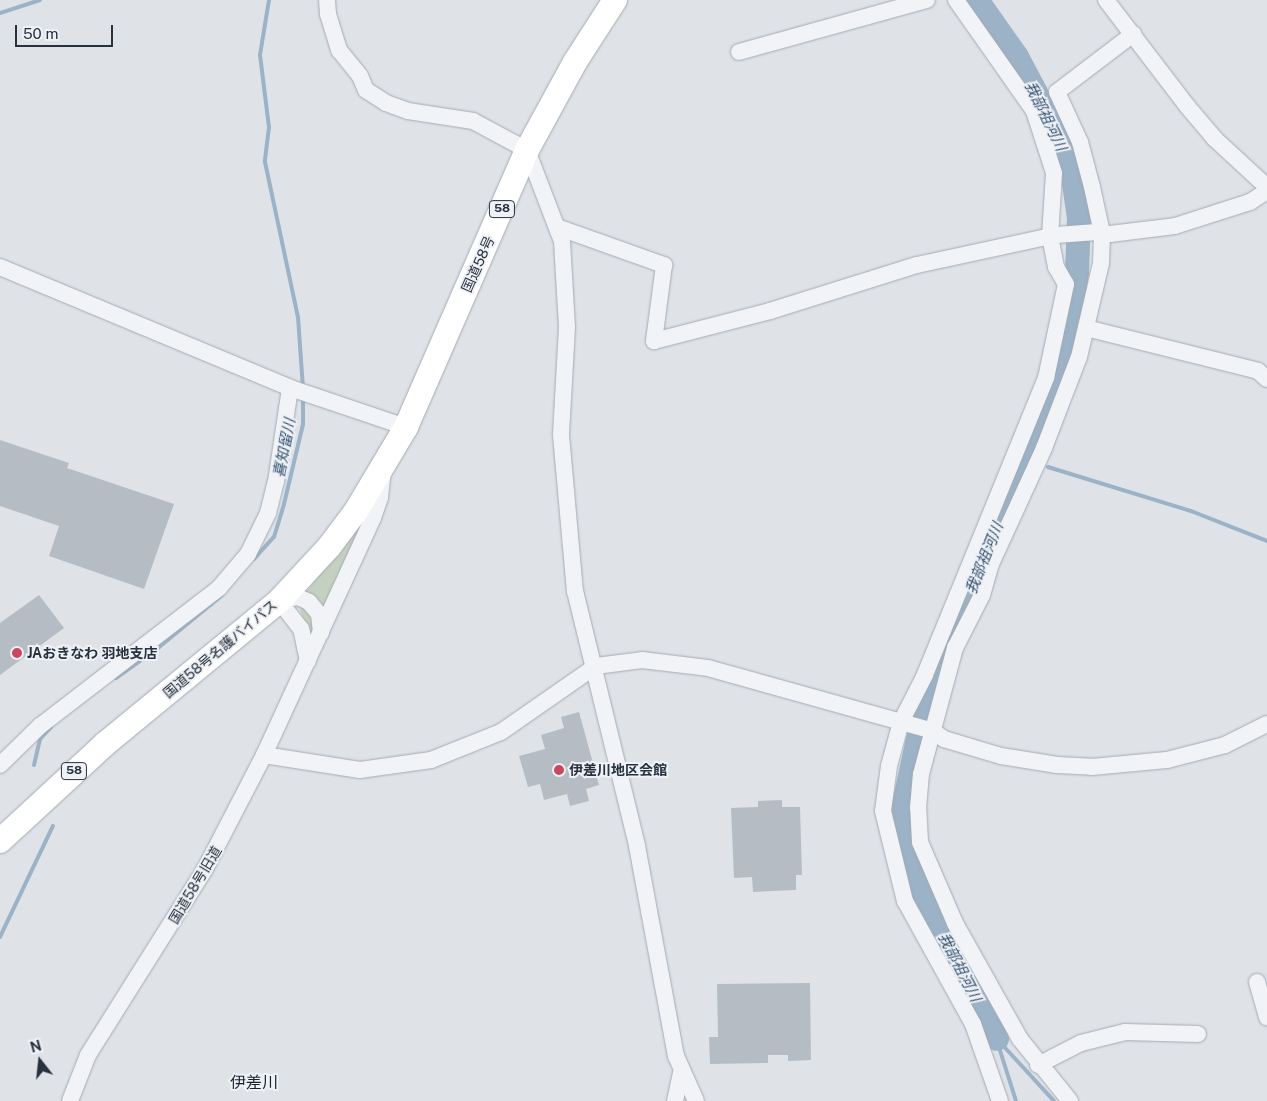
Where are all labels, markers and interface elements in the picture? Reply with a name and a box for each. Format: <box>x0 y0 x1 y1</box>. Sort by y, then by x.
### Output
scale bar <box>18 15 115 47</box>
text: 50 m <box>23 25 58 42</box>
water label: 我部祖河川 <box>1021 78 1071 154</box>
road number: 58 <box>488 200 516 218</box>
street label: 国道58号 <box>458 233 498 295</box>
water label: 喜知留川 <box>269 417 299 479</box>
water label: 我部祖河川 <box>962 520 1006 596</box>
street label: 国道58号名護バイパス <box>159 596 281 702</box>
place label: JAおきなわ 羽地支店 <box>27 645 157 661</box>
marker: JAおきなわ 羽地支店 <box>11 647 23 659</box>
road number: 58 <box>60 761 88 780</box>
place label: 伊差川地区会館 <box>569 762 667 778</box>
marker: 伊差川地区会館 <box>553 764 565 776</box>
street label: 国道58号旧道 <box>165 843 225 927</box>
water label: 我部祖河川 <box>935 930 985 1004</box>
north arrow <box>15 1036 65 1086</box>
text: N <box>28 1037 43 1056</box>
district label: 伊差川 <box>230 1073 278 1093</box>

